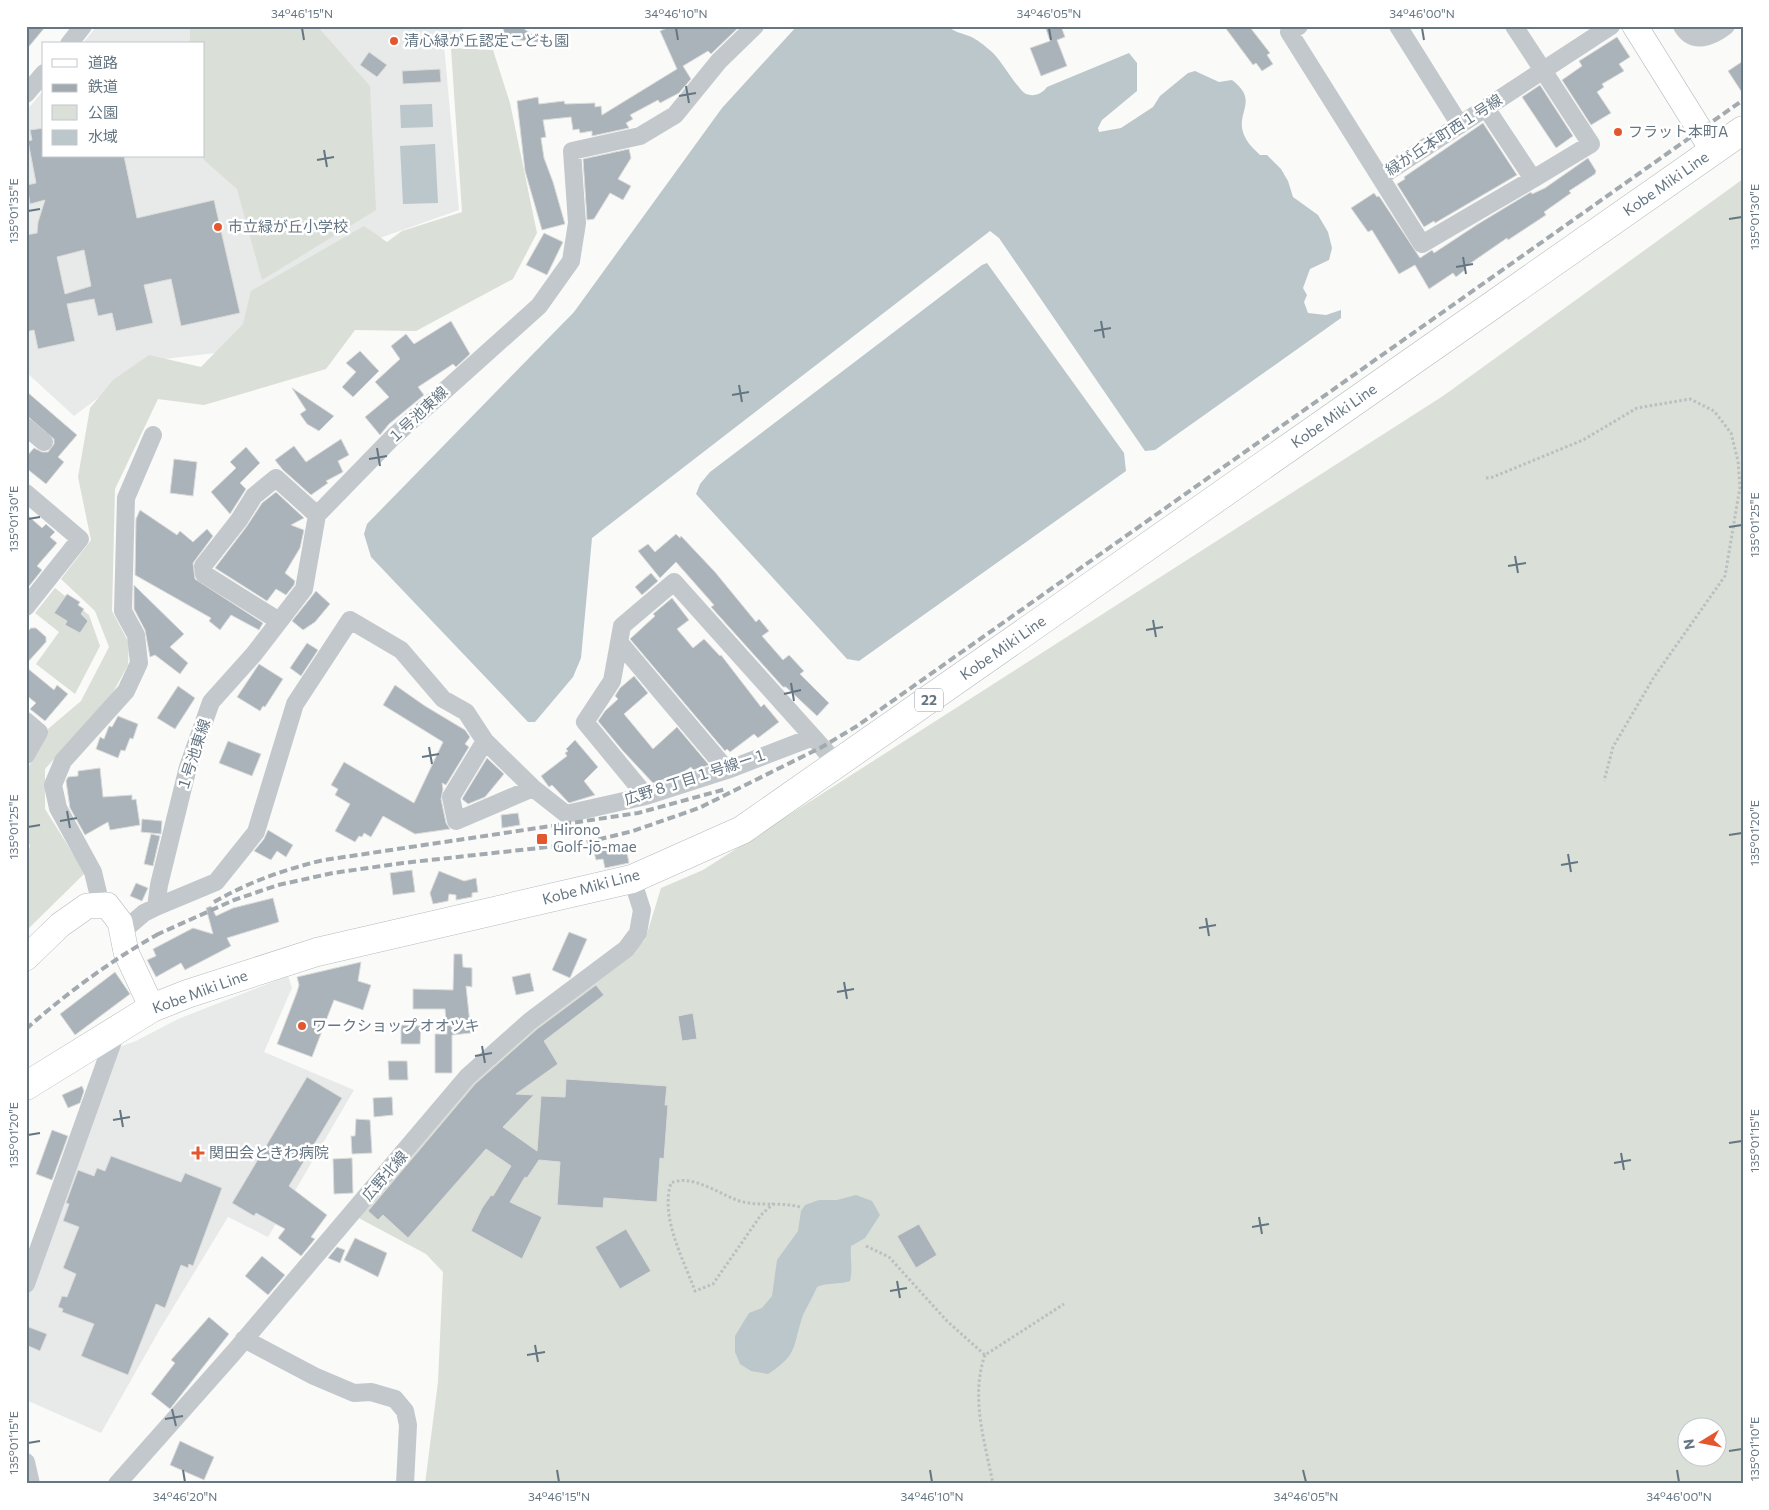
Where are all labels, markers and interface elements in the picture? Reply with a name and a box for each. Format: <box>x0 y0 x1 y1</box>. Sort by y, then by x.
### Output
text: 34°46'15"N <box>271 6 333 20</box>
text: 34°46'10"N <box>644 6 708 20</box>
text: 34°46'05"N <box>1017 6 1081 20</box>
text: 34°46'00"N <box>1389 6 1455 20</box>
place label: 清心緑が丘認定こども園 <box>404 31 569 49</box>
marker: 清心緑が丘認定こども園 <box>388 35 400 47</box>
legend <box>42 42 205 158</box>
text: 道路 <box>88 53 118 71</box>
text: 鉄道 <box>88 77 118 95</box>
street label: 緑が丘本町西１号線 <box>1382 90 1505 178</box>
text: 公園 <box>88 103 118 121</box>
place label: フラット本町A <box>1628 122 1728 140</box>
marker: フラット本町A <box>1612 126 1624 138</box>
text: 水域 <box>88 127 118 145</box>
street label: Kobe Miki Line <box>1619 147 1712 219</box>
text: 135°01'35"E <box>6 178 20 244</box>
text: 135°01'30"E <box>1747 184 1761 250</box>
place label: 市立緑が丘小学校 <box>228 217 348 235</box>
marker: 市立緑が丘小学校 <box>212 221 224 233</box>
street label: Kobe Miki Line <box>1287 379 1380 451</box>
street label: １号池東線 <box>384 382 451 446</box>
text: 135°01'30"E <box>6 486 20 552</box>
text: 135°01'25"E <box>1747 492 1761 558</box>
street label: Kobe Miki Line <box>956 611 1049 683</box>
road number: 22 <box>915 688 943 712</box>
street label: １号池東線 <box>173 716 213 793</box>
street label: 広野８丁目１号線ー１ <box>622 744 770 808</box>
text: 135°01'25"E <box>6 794 20 860</box>
text: 135°01'20"E <box>1747 800 1761 866</box>
place label: Hirono Golf-jō-mae <box>553 820 637 855</box>
marker: Hirono Golf-jō-mae <box>535 832 549 846</box>
street label: Kobe Miki Line <box>540 864 642 908</box>
street label: Kobe Miki Line <box>150 965 250 1017</box>
place label: ワークショップ オオツキ <box>312 1016 480 1034</box>
marker: ワークショップ オオツキ <box>296 1020 308 1032</box>
text: 135°01'20"E <box>6 1102 20 1168</box>
text: 135°01'15"E <box>1747 1109 1761 1173</box>
place label: 関田会ときわ病院 <box>209 1143 329 1161</box>
marker: 関田会ときわ病院 <box>191 1146 205 1160</box>
street label: 広野北線 <box>358 1147 411 1204</box>
text: 135°01'15"E <box>6 1411 20 1475</box>
text: 135°01'10"E <box>1747 1417 1761 1481</box>
north arrow <box>1676 1418 1726 1468</box>
text: N <box>1679 1438 1698 1451</box>
text: 34°46'20"N <box>153 1489 217 1503</box>
text: 34°46'15"N <box>528 1489 590 1503</box>
text: 34°46'10"N <box>900 1489 964 1503</box>
text: 34°46'05"N <box>1274 1489 1338 1503</box>
text: 34°46'00"N <box>1646 1489 1712 1503</box>

